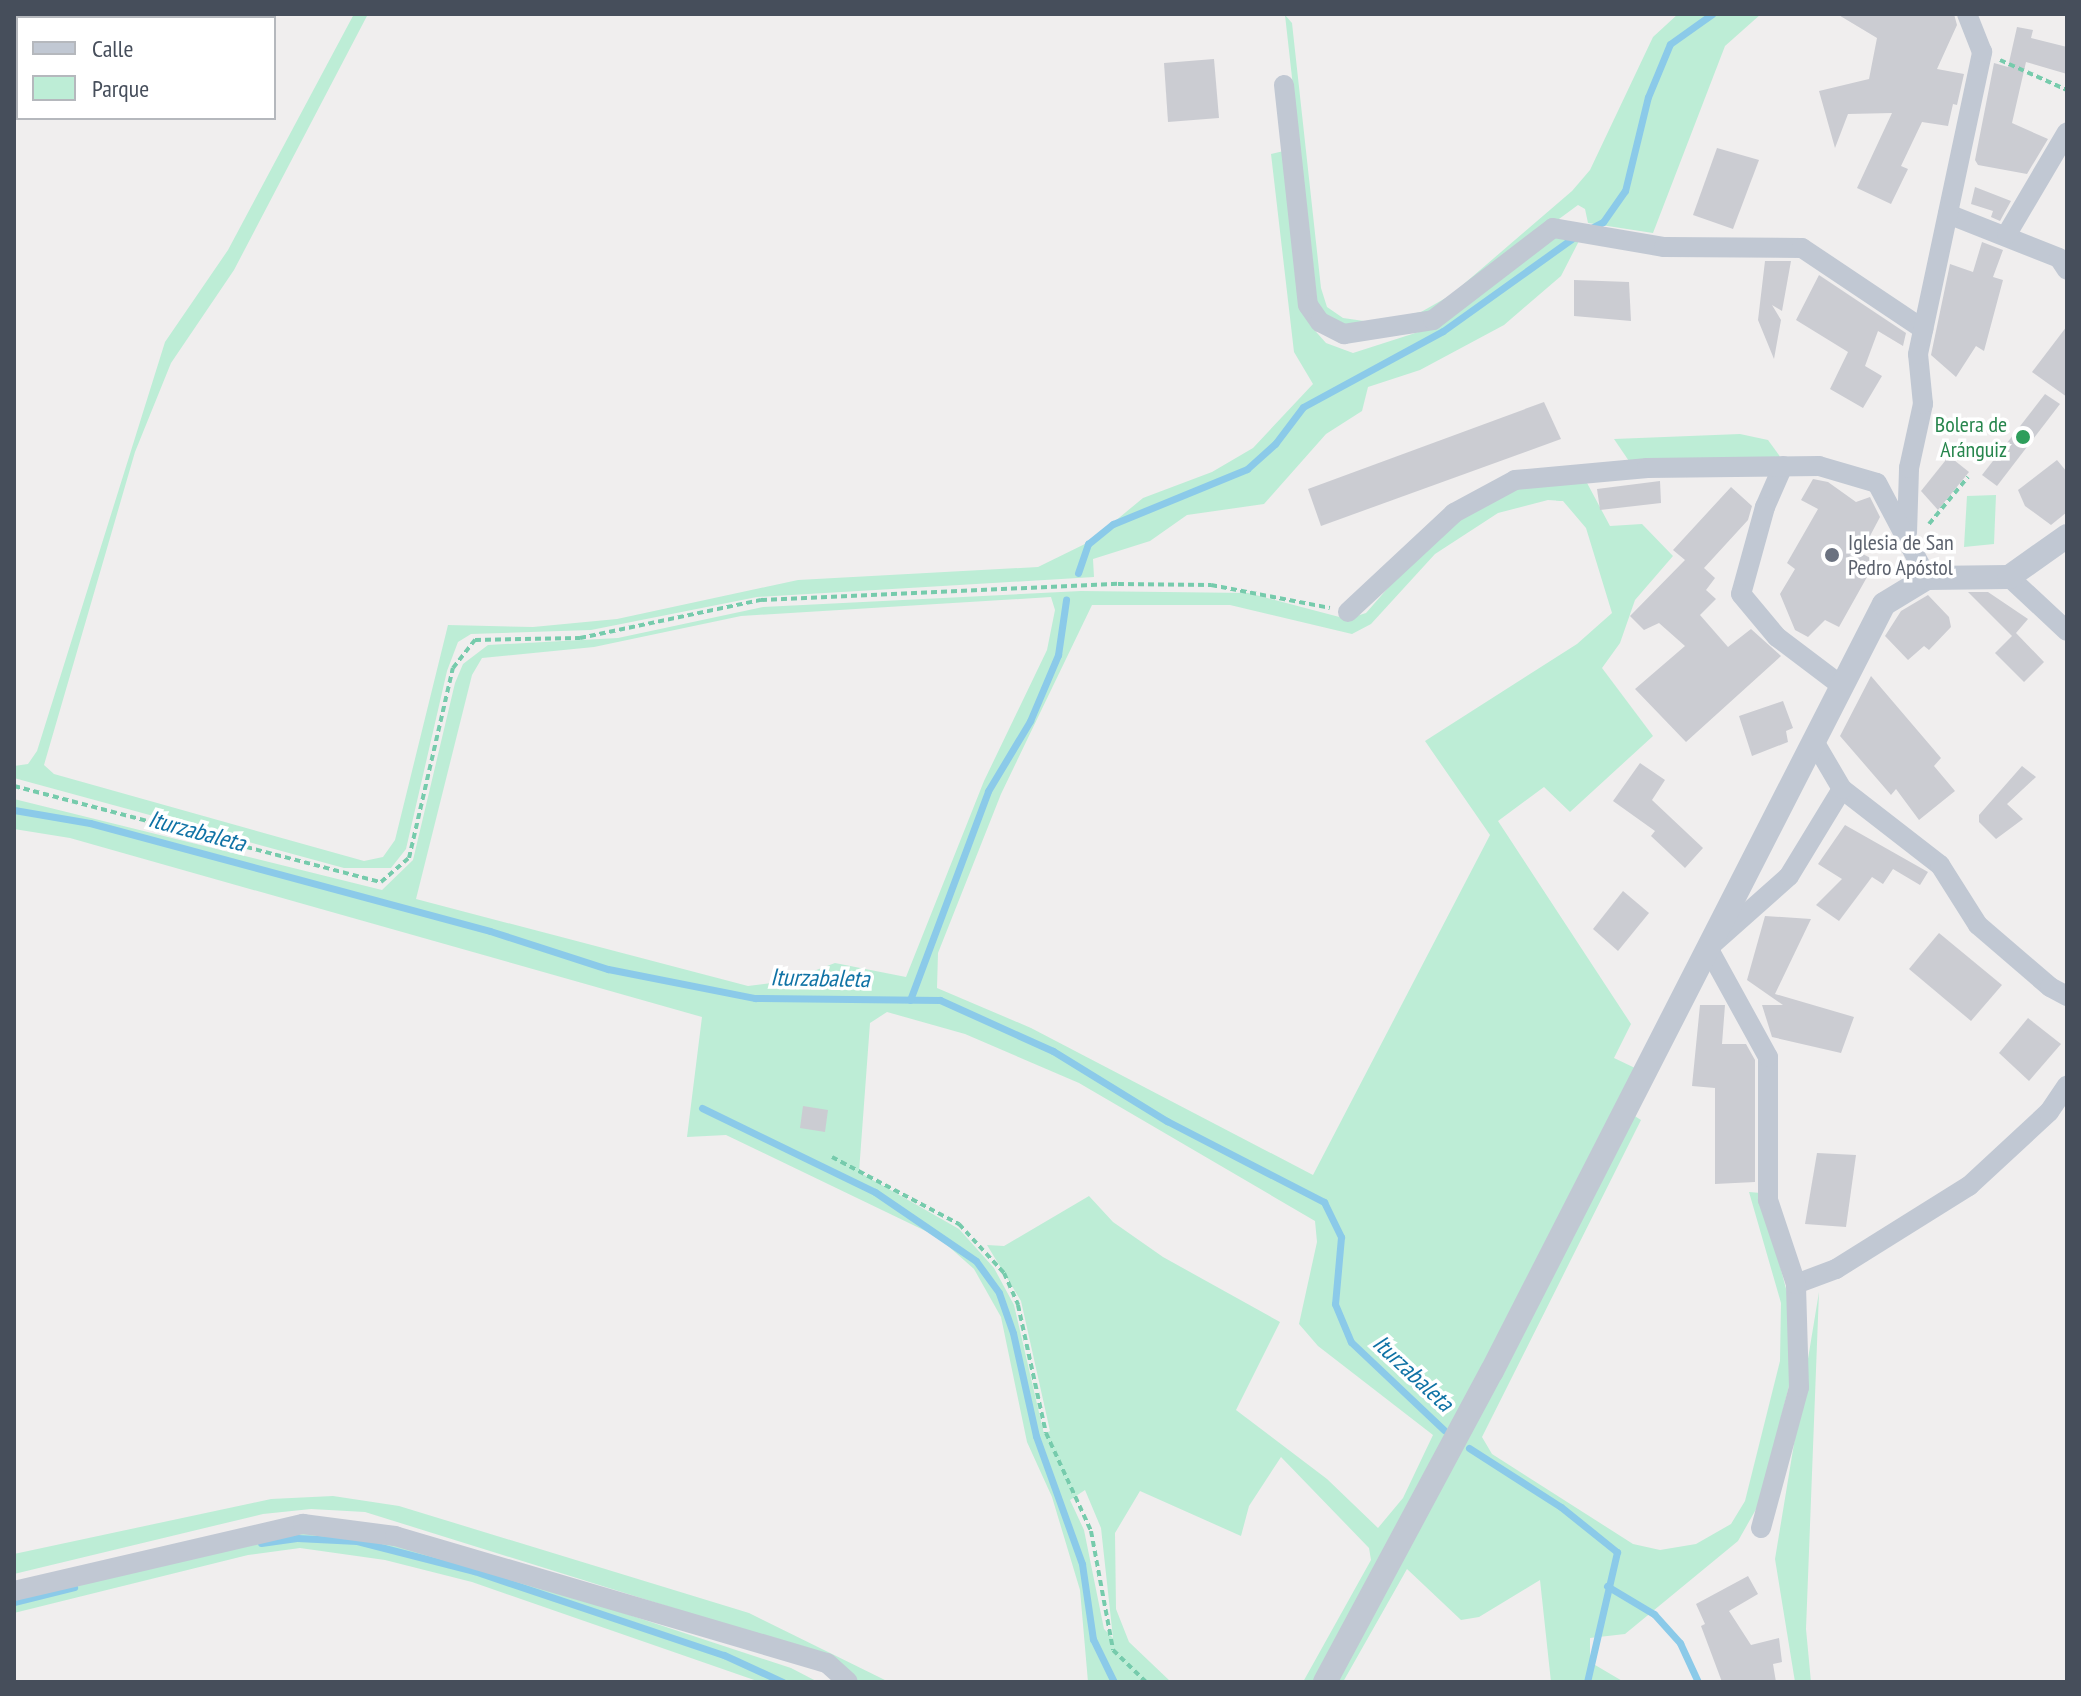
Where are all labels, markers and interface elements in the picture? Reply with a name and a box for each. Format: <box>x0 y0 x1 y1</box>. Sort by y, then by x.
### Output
legend <box>16 16 276 120</box>
text: Calle <box>92 33 133 64</box>
text: Parque <box>92 73 149 104</box>
place label: Bolera de Aránguiz <box>1935 411 2007 462</box>
marker: Bolera de Aránguiz <box>2014 428 2032 446</box>
place label: Iglesia de San Pedro Apóstol <box>1848 529 1954 580</box>
marker: Iglesia de San Pedro Apóstol <box>1823 546 1841 564</box>
water label: Iturzabaleta <box>145 804 249 858</box>
water label: Iturzabaleta <box>770 963 870 993</box>
water label: Iturzabaleta <box>1367 1329 1459 1417</box>

